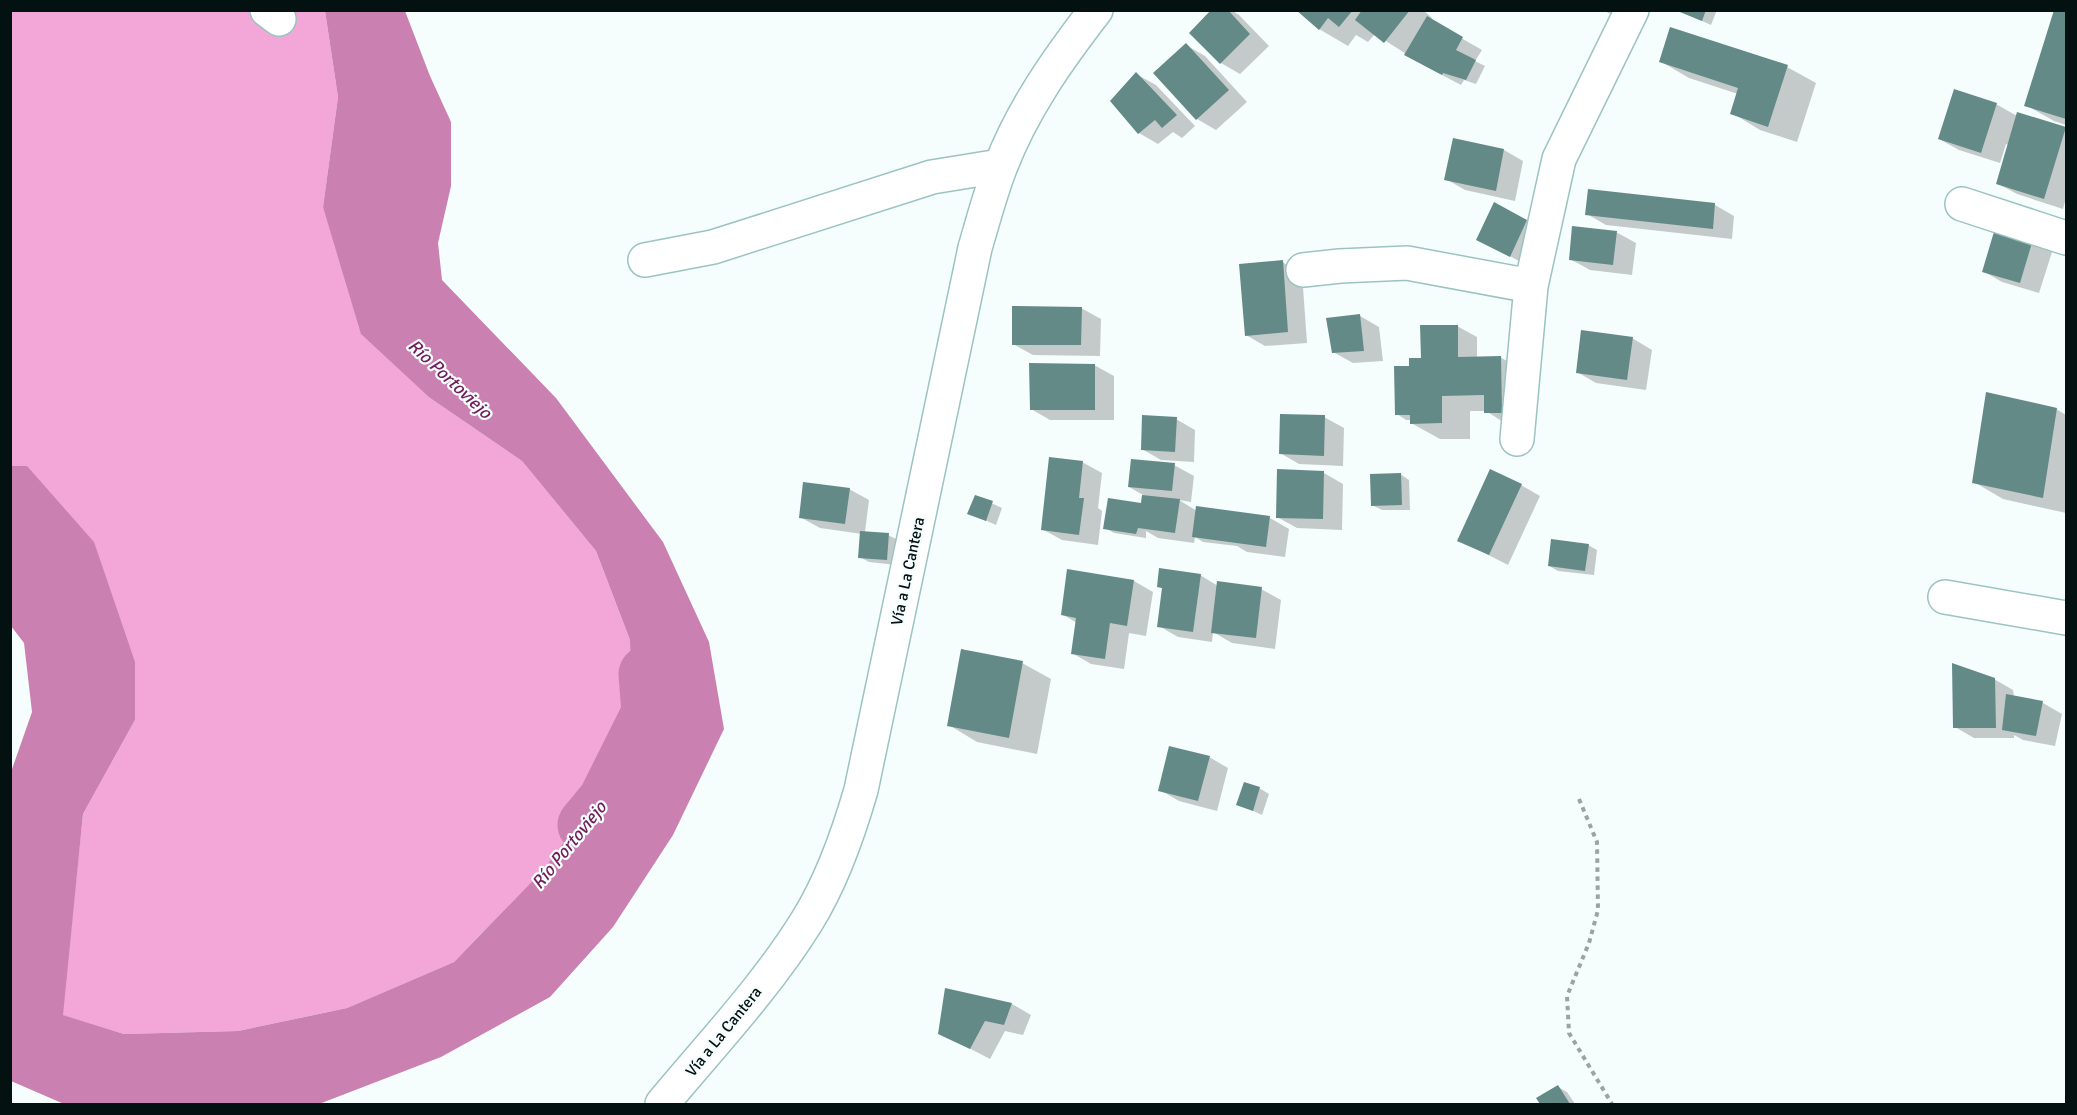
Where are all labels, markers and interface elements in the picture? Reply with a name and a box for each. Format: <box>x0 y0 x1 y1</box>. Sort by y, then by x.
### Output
water label: Río Portoviejo <box>404 335 498 425</box>
street label: Vía a La Cantera <box>887 515 929 627</box>
water label: Río Portoviejo <box>527 795 612 893</box>
street label: Vía a La Cantera <box>681 982 766 1081</box>

